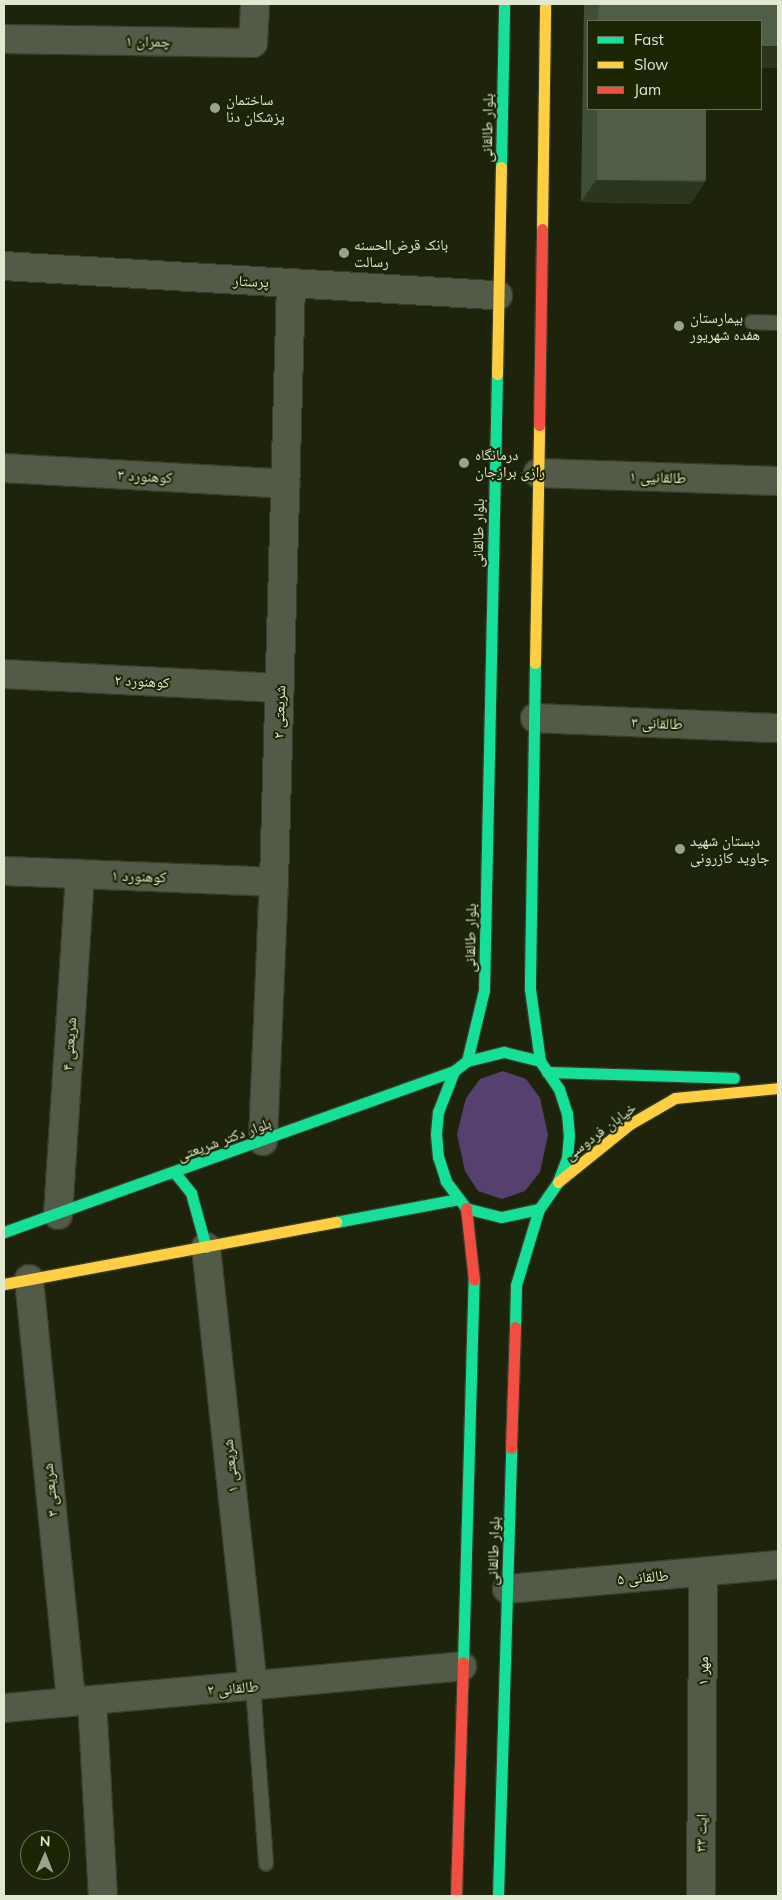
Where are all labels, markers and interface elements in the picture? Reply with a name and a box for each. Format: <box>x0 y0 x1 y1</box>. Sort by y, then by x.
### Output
legend <box>587 20 762 110</box>
text: Fast <box>634 30 664 49</box>
street label: چمران ۱ <box>125 32 171 50</box>
text: Slow <box>634 55 668 74</box>
text: Jam <box>634 80 661 99</box>
place label: ساختمان پزشکان دنا <box>226 90 285 125</box>
street label: بلوار طالقانی <box>477 93 497 163</box>
marker: ساختمان پزشکان دنا <box>208 101 222 115</box>
place label: بانک قرض‌الحسنه رسالت <box>354 235 448 270</box>
marker: بانک قرض‌الحسنه رسالت <box>338 247 350 259</box>
street label: پرستار <box>233 271 269 291</box>
place label: بیمارستان هفده شهریور <box>690 308 760 343</box>
marker: بیمارستان هفده شهریور <box>672 319 686 333</box>
place label: درمانگاه رازی برازجان <box>475 445 545 480</box>
marker: درمانگاه رازی برازجان <box>457 456 471 470</box>
street label: کوهنورد ۳ <box>117 466 173 486</box>
street label: طالقانیی ۱ <box>629 467 687 487</box>
street label: بلوار طالقانی <box>468 498 488 568</box>
street label: کوهنورد ۲ <box>114 671 170 691</box>
street label: شریعتی ۲ <box>269 685 289 739</box>
street label: طالقانی ۳ <box>631 713 683 733</box>
place label: دبستان شهید جاوید کازرونی <box>690 831 770 866</box>
marker: دبستان شهید جاوید کازرونی <box>674 843 686 855</box>
street label: کوهنورد ۱ <box>111 866 167 886</box>
street label: بلوار طالقانی <box>460 903 480 973</box>
street label: شریعتی ۴ <box>58 1017 80 1071</box>
street label: خیابان فردوسی <box>561 1098 639 1164</box>
street label: بلوار دکتر شریعتی <box>174 1114 274 1164</box>
street label: شریعتی ۱ <box>218 1438 242 1494</box>
street label: شریعتی ۳ <box>38 1462 62 1518</box>
street label: بلوار طالقانی <box>483 1516 503 1586</box>
street label: طالقانی ۵ <box>617 1566 669 1588</box>
street label: مهر ۱ <box>694 1656 712 1686</box>
street label: طالقانی ۲ <box>207 1677 259 1699</box>
street label: ایت ۳۳ <box>692 1814 710 1852</box>
north arrow <box>20 1830 70 1880</box>
text: N <box>40 1832 51 1850</box>

